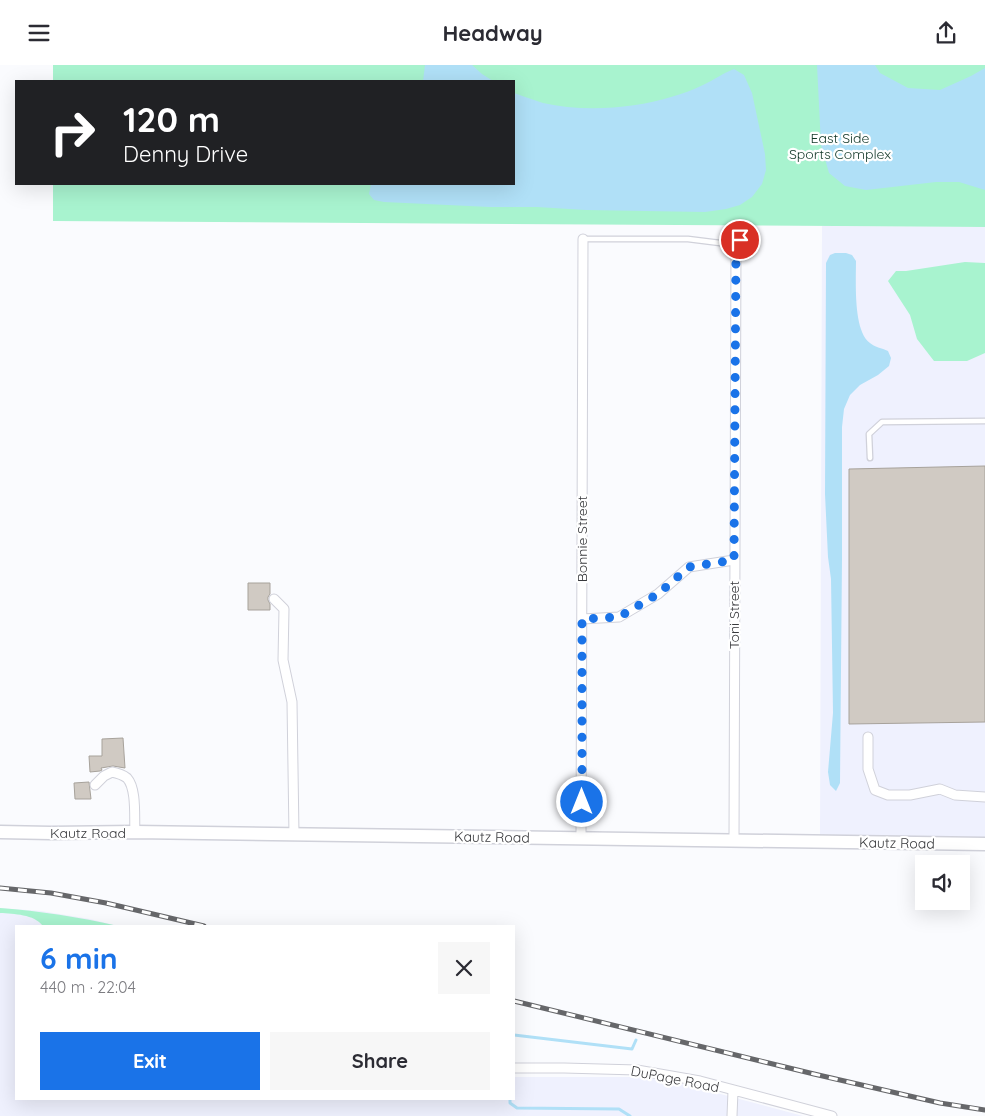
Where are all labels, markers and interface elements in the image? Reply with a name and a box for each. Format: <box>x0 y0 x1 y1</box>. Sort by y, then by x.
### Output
icon: menu <box>25 19 53 47</box>
text: Headway <box>442 19 543 47</box>
icon: share <box>932 19 960 47</box>
text: 120 m <box>123 97 220 141</box>
icon: right <box>40 100 105 165</box>
park label: East Side Sports Complex <box>789 129 891 163</box>
text: Denny Drive <box>123 140 248 168</box>
pin <box>719 219 761 261</box>
icon: arrive <box>726 226 754 254</box>
street label: Bonnie Street <box>573 495 591 582</box>
street label: Toni Street <box>725 581 743 649</box>
position arrow <box>555 775 607 827</box>
street label: Kautz Road <box>50 824 126 842</box>
street label: Kautz Road <box>454 827 530 847</box>
street label: Kautz Road <box>859 833 935 853</box>
map controls <box>915 855 970 910</box>
button: sound <box>915 855 970 910</box>
text: 6 min <box>40 939 118 977</box>
button: close <box>438 942 490 994</box>
text: 440 m · 22:04 <box>40 977 136 997</box>
button: Exit <box>40 1032 260 1090</box>
button: Share <box>270 1032 490 1090</box>
street label: DuPage Road <box>629 1062 721 1096</box>

